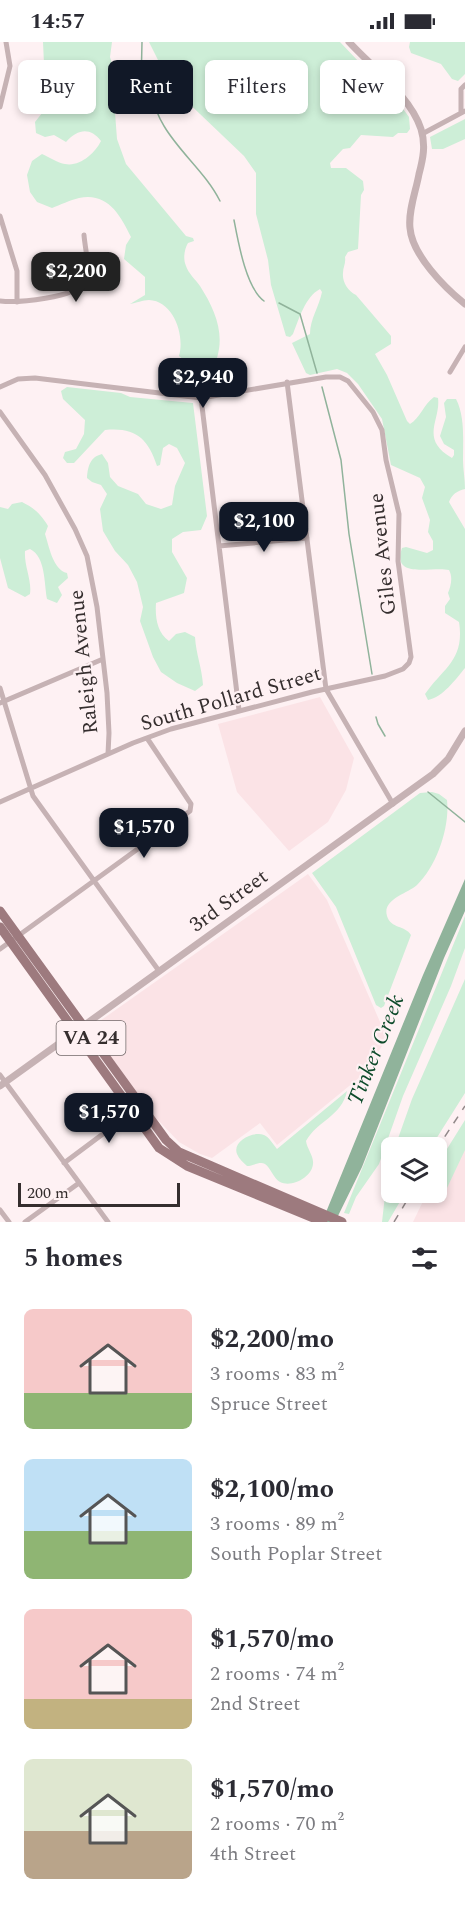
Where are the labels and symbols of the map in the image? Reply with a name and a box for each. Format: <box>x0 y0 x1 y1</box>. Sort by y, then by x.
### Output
pin: $2,200 <box>27 252 125 303</box>
pin: $2,940 <box>154 358 252 409</box>
street label: Giles Avenue <box>361 491 405 617</box>
pin: $2,100 <box>215 502 313 553</box>
street label: Raleigh Avenue <box>60 588 108 736</box>
street label: South Pollard Street <box>137 658 325 740</box>
pin: $1,570 <box>95 808 193 859</box>
street label: 3rd Street <box>183 861 275 941</box>
water label: Tinker Creek <box>339 990 413 1110</box>
road number: VA 24 <box>56 1021 125 1055</box>
pin: $1,570 <box>60 1093 158 1144</box>
scale bar <box>18 1180 180 1208</box>

